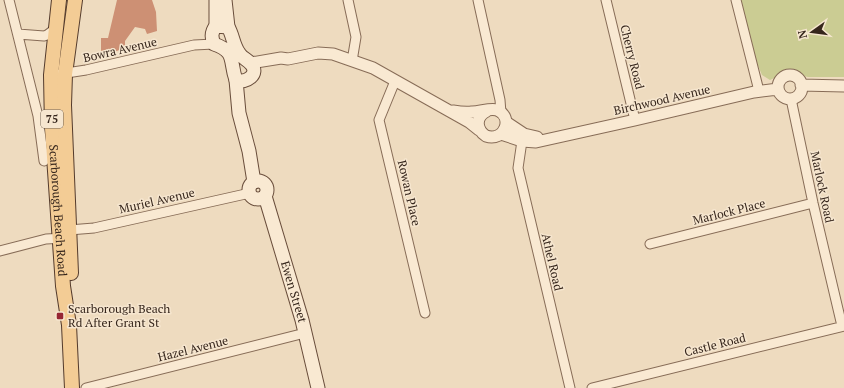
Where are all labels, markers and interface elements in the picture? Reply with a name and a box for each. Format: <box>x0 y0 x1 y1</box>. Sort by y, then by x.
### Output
north arrow <box>792 12 832 52</box>
street label: Cherry Road <box>617 23 648 91</box>
text: N <box>794 28 810 40</box>
street label: Bowra Avenue <box>82 34 158 65</box>
street label: Birchwood Avenue <box>612 81 712 118</box>
road number: 75 <box>41 110 63 128</box>
street label: Scarborough Beach Road <box>46 144 70 277</box>
street label: Marlock Road <box>808 150 837 224</box>
street label: Rowan Place <box>395 159 424 227</box>
street label: Muriel Avenue <box>118 185 196 216</box>
street label: Marlock Place <box>691 195 767 228</box>
street label: Athel Road <box>539 232 566 292</box>
street label: Ewen Street <box>278 259 310 325</box>
place label: Scarborough Beach Rd After Grant St <box>68 301 170 330</box>
marker: Scarborough Beach Rd After Grant St <box>55 311 65 321</box>
street label: Castle Road <box>683 330 747 359</box>
street label: Hazel Avenue <box>156 333 230 365</box>

